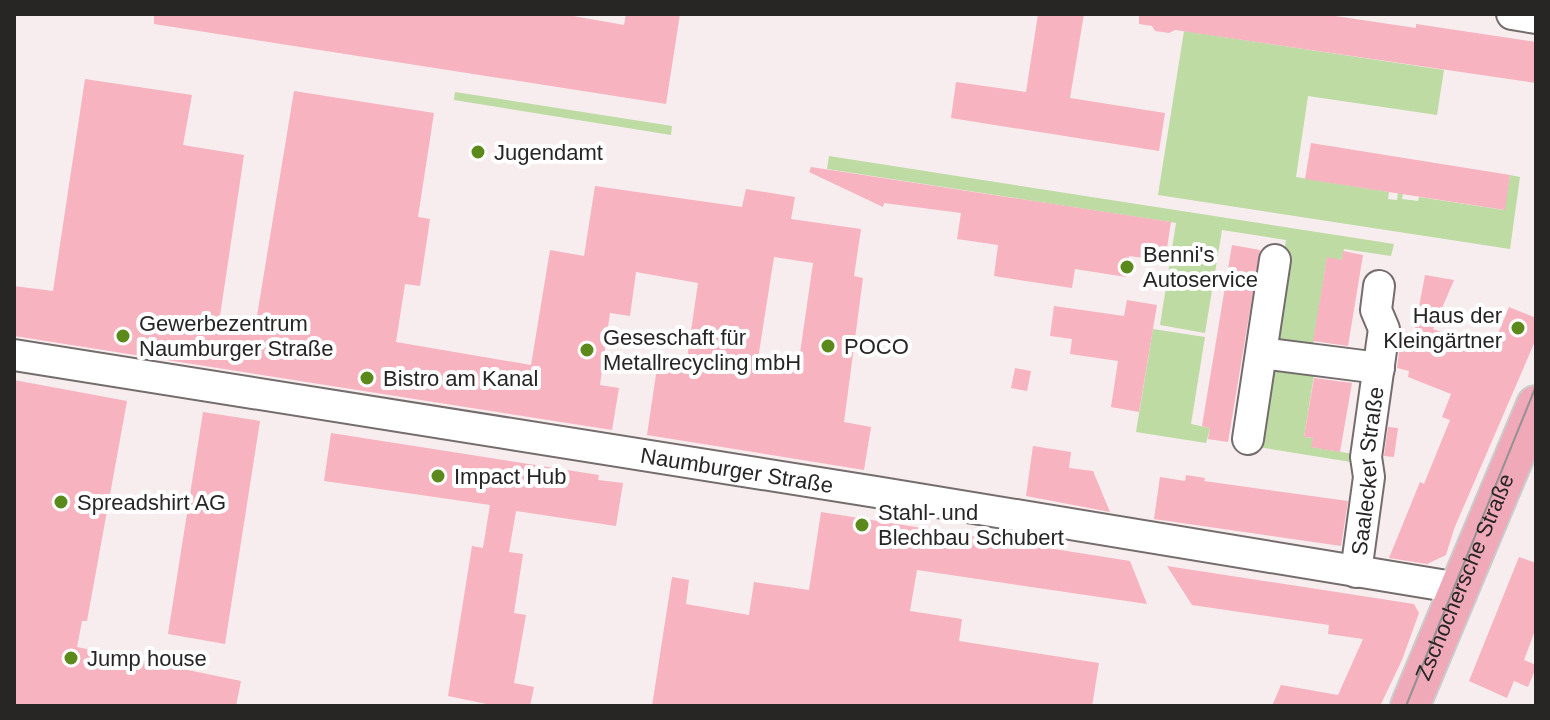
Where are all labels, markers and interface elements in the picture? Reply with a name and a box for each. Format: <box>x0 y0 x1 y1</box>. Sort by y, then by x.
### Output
place label: Jugendamt <box>494 140 603 165</box>
marker: Jugendamt <box>469 143 487 161</box>
place label: Benni's Autoservice <box>1143 242 1258 292</box>
marker: Benni's Autoservice <box>1118 258 1136 276</box>
place label: Haus der Kleingärtner <box>1383 303 1502 353</box>
place label: Gewerbezentrum Naumburger Straße <box>139 311 333 361</box>
marker: Haus der Kleingärtner <box>1509 319 1527 337</box>
place label: Geseschaft für Metallrecycling mbH <box>603 325 801 375</box>
marker: Gewerbezentrum Naumburger Straße <box>114 327 132 345</box>
place label: POCO <box>844 334 909 359</box>
marker: POCO <box>819 337 837 355</box>
marker: Geseschaft für Metallrecycling mbH <box>578 341 596 359</box>
place label: Bistro am Kanal <box>383 366 538 391</box>
marker: Bistro am Kanal <box>358 369 376 387</box>
street label: Saalecker Straße <box>1346 385 1389 557</box>
street label: Naumburger Straße <box>639 443 835 498</box>
place label: Impact Hub <box>454 464 567 489</box>
marker: Impact Hub <box>429 467 447 485</box>
street label: Zschochersche Straße <box>1410 470 1519 684</box>
place label: Spreadshirt AG <box>77 490 226 515</box>
marker: Spreadshirt AG <box>52 493 70 511</box>
place label: Stahl- und Blechbau Schubert <box>878 500 1064 550</box>
marker: Stahl- und Blechbau Schubert <box>853 516 871 534</box>
place label: Jump house <box>87 646 207 671</box>
marker: Jump house <box>62 649 80 667</box>

